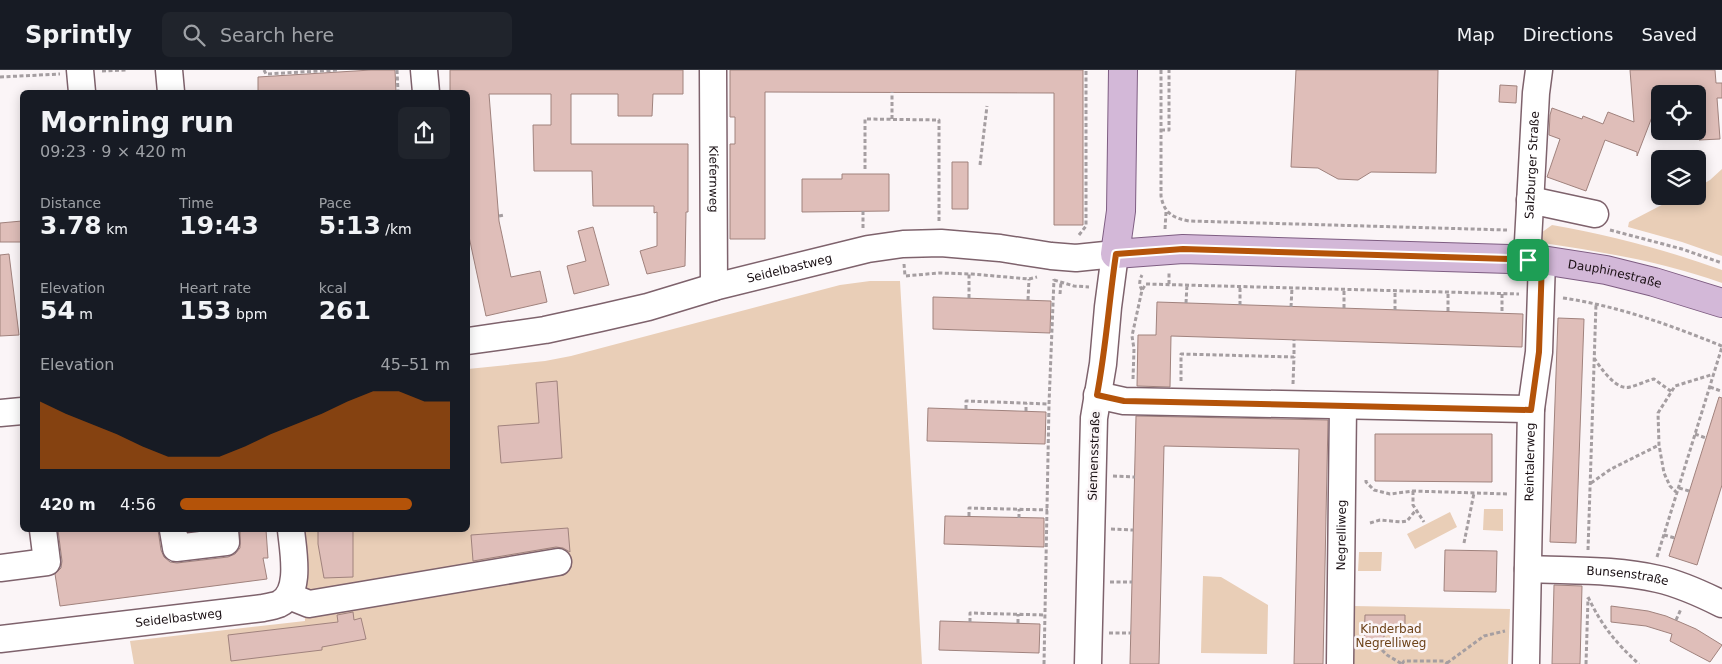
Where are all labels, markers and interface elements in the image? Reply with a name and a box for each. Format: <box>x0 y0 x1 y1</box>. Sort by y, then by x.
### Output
search box <box>162 12 512 57</box>
text: Sprintly <box>25 21 132 49</box>
icon: search <box>180 21 208 49</box>
text: Search here <box>220 24 334 46</box>
text: Map <box>1457 24 1495 45</box>
text: Directions <box>1523 24 1613 45</box>
text: Saved <box>1641 24 1697 45</box>
map controls <box>1651 85 1706 205</box>
button: locate <box>1651 85 1706 140</box>
text: Morning run <box>40 106 234 139</box>
button: share <box>398 107 450 159</box>
street label: Salzburger Straße <box>1522 111 1542 219</box>
text: 09:23 · 9 × 420 m <box>40 142 186 161</box>
street label: Kiefernweg <box>706 145 721 213</box>
button: layers <box>1651 150 1706 205</box>
text: Distance <box>40 195 101 211</box>
text: Time <box>179 195 214 211</box>
text: Pace <box>319 195 351 211</box>
text: 3.78 <box>40 211 102 240</box>
text: 19:43 <box>179 211 259 240</box>
text: 5:13 <box>319 211 381 240</box>
text: km <box>102 221 128 237</box>
text: /km <box>381 221 412 237</box>
pin <box>1507 239 1549 281</box>
icon: arrive <box>1514 246 1542 274</box>
street label: Seidelbastweg <box>745 251 834 286</box>
street label: Dauphinestraße <box>1567 257 1664 291</box>
text: Elevation <box>40 280 105 296</box>
text: Heart rate <box>179 280 251 296</box>
text: kcal <box>319 280 347 296</box>
text: 54 <box>40 296 75 325</box>
text: 153 <box>179 296 232 325</box>
text: 261 <box>319 296 371 325</box>
text: m <box>75 306 93 322</box>
text: bpm <box>232 306 267 322</box>
text: Elevation <box>40 355 114 374</box>
text: 45–51 m <box>381 355 450 374</box>
street label: Siemensstraße <box>1085 411 1103 501</box>
street label: Reintalerweg <box>1522 423 1538 502</box>
text: 420 m <box>40 495 96 514</box>
text: 4:56 <box>120 495 156 514</box>
street label: Negrelliweg <box>1334 499 1349 571</box>
street label: Bunsenstraße <box>1586 564 1670 588</box>
street label: Seidelbastweg <box>134 606 223 630</box>
park label: Kinderbad Negrelliweg <box>1356 622 1426 650</box>

